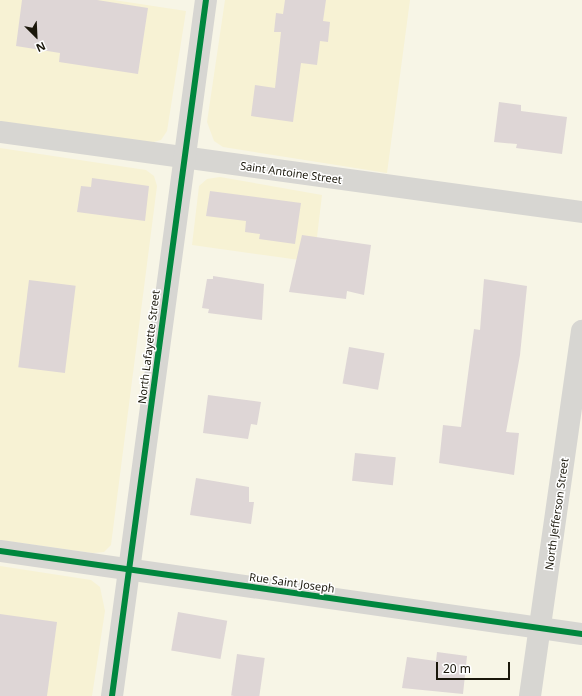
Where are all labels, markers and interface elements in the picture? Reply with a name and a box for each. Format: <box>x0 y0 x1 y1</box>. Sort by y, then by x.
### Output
north arrow <box>16 16 56 56</box>
text: N <box>34 39 48 56</box>
street label: Saint Antoine Street <box>239 159 343 187</box>
street label: North Lafayette Street <box>135 289 163 405</box>
street label: North Jefferson Street <box>543 457 571 571</box>
street label: Rue Saint Joseph <box>248 570 336 596</box>
scale bar <box>438 654 512 680</box>
text: 20 m <box>443 660 471 677</box>

